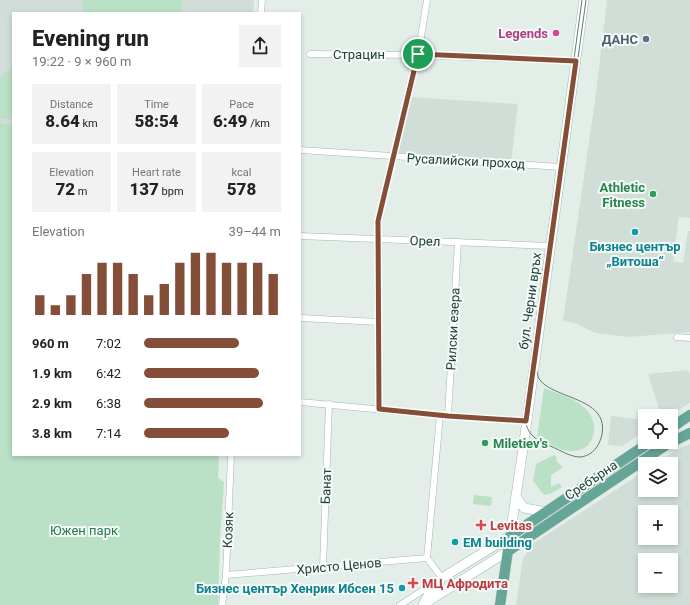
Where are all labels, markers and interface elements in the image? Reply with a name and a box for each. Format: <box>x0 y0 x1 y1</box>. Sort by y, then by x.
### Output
button: share <box>239 25 281 67</box>
text: Evening run <box>32 26 149 51</box>
place label: Legends <box>498 26 548 41</box>
marker: Legends <box>551 28 561 38</box>
place label: ДАНС <box>602 32 638 47</box>
marker: ДАНС <box>641 34 651 44</box>
pin <box>401 37 435 71</box>
icon: arrive <box>407 43 429 65</box>
street label: Страцин <box>333 47 385 62</box>
text: 19:22 · 9 × 960 m <box>32 54 131 69</box>
text: Distance <box>50 98 93 111</box>
text: Time <box>144 98 169 111</box>
text: Pace <box>229 98 254 111</box>
text: 8.64 <box>45 111 80 131</box>
text: 58:54 <box>134 111 179 131</box>
text: 6:49 <box>213 111 247 131</box>
text: km <box>80 117 98 130</box>
text: /km <box>247 117 270 130</box>
street label: Русалийски проход <box>406 150 526 172</box>
text: Elevation <box>49 166 94 179</box>
text: Heart rate <box>132 166 181 179</box>
text: kcal <box>232 166 251 179</box>
text: 72 <box>56 179 75 199</box>
text: 137 <box>129 179 159 199</box>
text: 578 <box>227 179 256 199</box>
place label: Athletic Fitness <box>600 180 645 210</box>
text: m <box>75 185 87 198</box>
text: bpm <box>159 185 184 198</box>
marker: Athletic Fitness <box>648 189 658 199</box>
text: Elevation <box>32 224 85 239</box>
text: 39–44 m <box>229 224 281 239</box>
marker: Бизнес център „Витоша“ <box>630 227 640 237</box>
street label: Орел <box>409 233 441 249</box>
place label: Бизнес център „Витоша“ <box>589 239 681 269</box>
street label: бул. Черни връх <box>516 251 544 350</box>
street label: Рилски езера <box>443 287 463 371</box>
text: 960 m <box>32 336 69 351</box>
text: 7:02 <box>96 336 121 351</box>
text: 1.9 km <box>32 366 72 381</box>
text: 6:42 <box>96 366 121 381</box>
text: 2.9 km <box>32 396 72 411</box>
text: 6:38 <box>96 396 121 411</box>
map controls <box>638 409 678 593</box>
button: locate <box>638 409 678 449</box>
text: 3.8 km <box>32 426 72 441</box>
text: 7:14 <box>96 426 121 441</box>
place label: Miletiev's <box>493 436 548 451</box>
marker: Miletiev's <box>480 438 490 448</box>
street label: Сребърна <box>562 457 620 503</box>
button: layers <box>638 457 678 497</box>
street label: Банат <box>318 468 334 504</box>
button: + <box>638 505 678 545</box>
street label: Козяк <box>220 512 236 548</box>
place label: Levitas <box>490 518 532 533</box>
marker: Levitas <box>475 519 487 531</box>
park label: Южен парк <box>50 523 118 538</box>
place label: EM building <box>463 535 532 550</box>
marker: EM building <box>450 537 460 547</box>
button: − <box>638 553 678 593</box>
street label: Христо Ценов <box>296 555 382 577</box>
place label: МЦ Афродита <box>422 576 508 591</box>
marker: МЦ Афродита <box>407 577 419 589</box>
place label: Бизнес център Хенрик Ибсен 15 <box>196 581 394 596</box>
marker: Бизнес център Хенрик Ибсен 15 <box>397 583 407 593</box>

